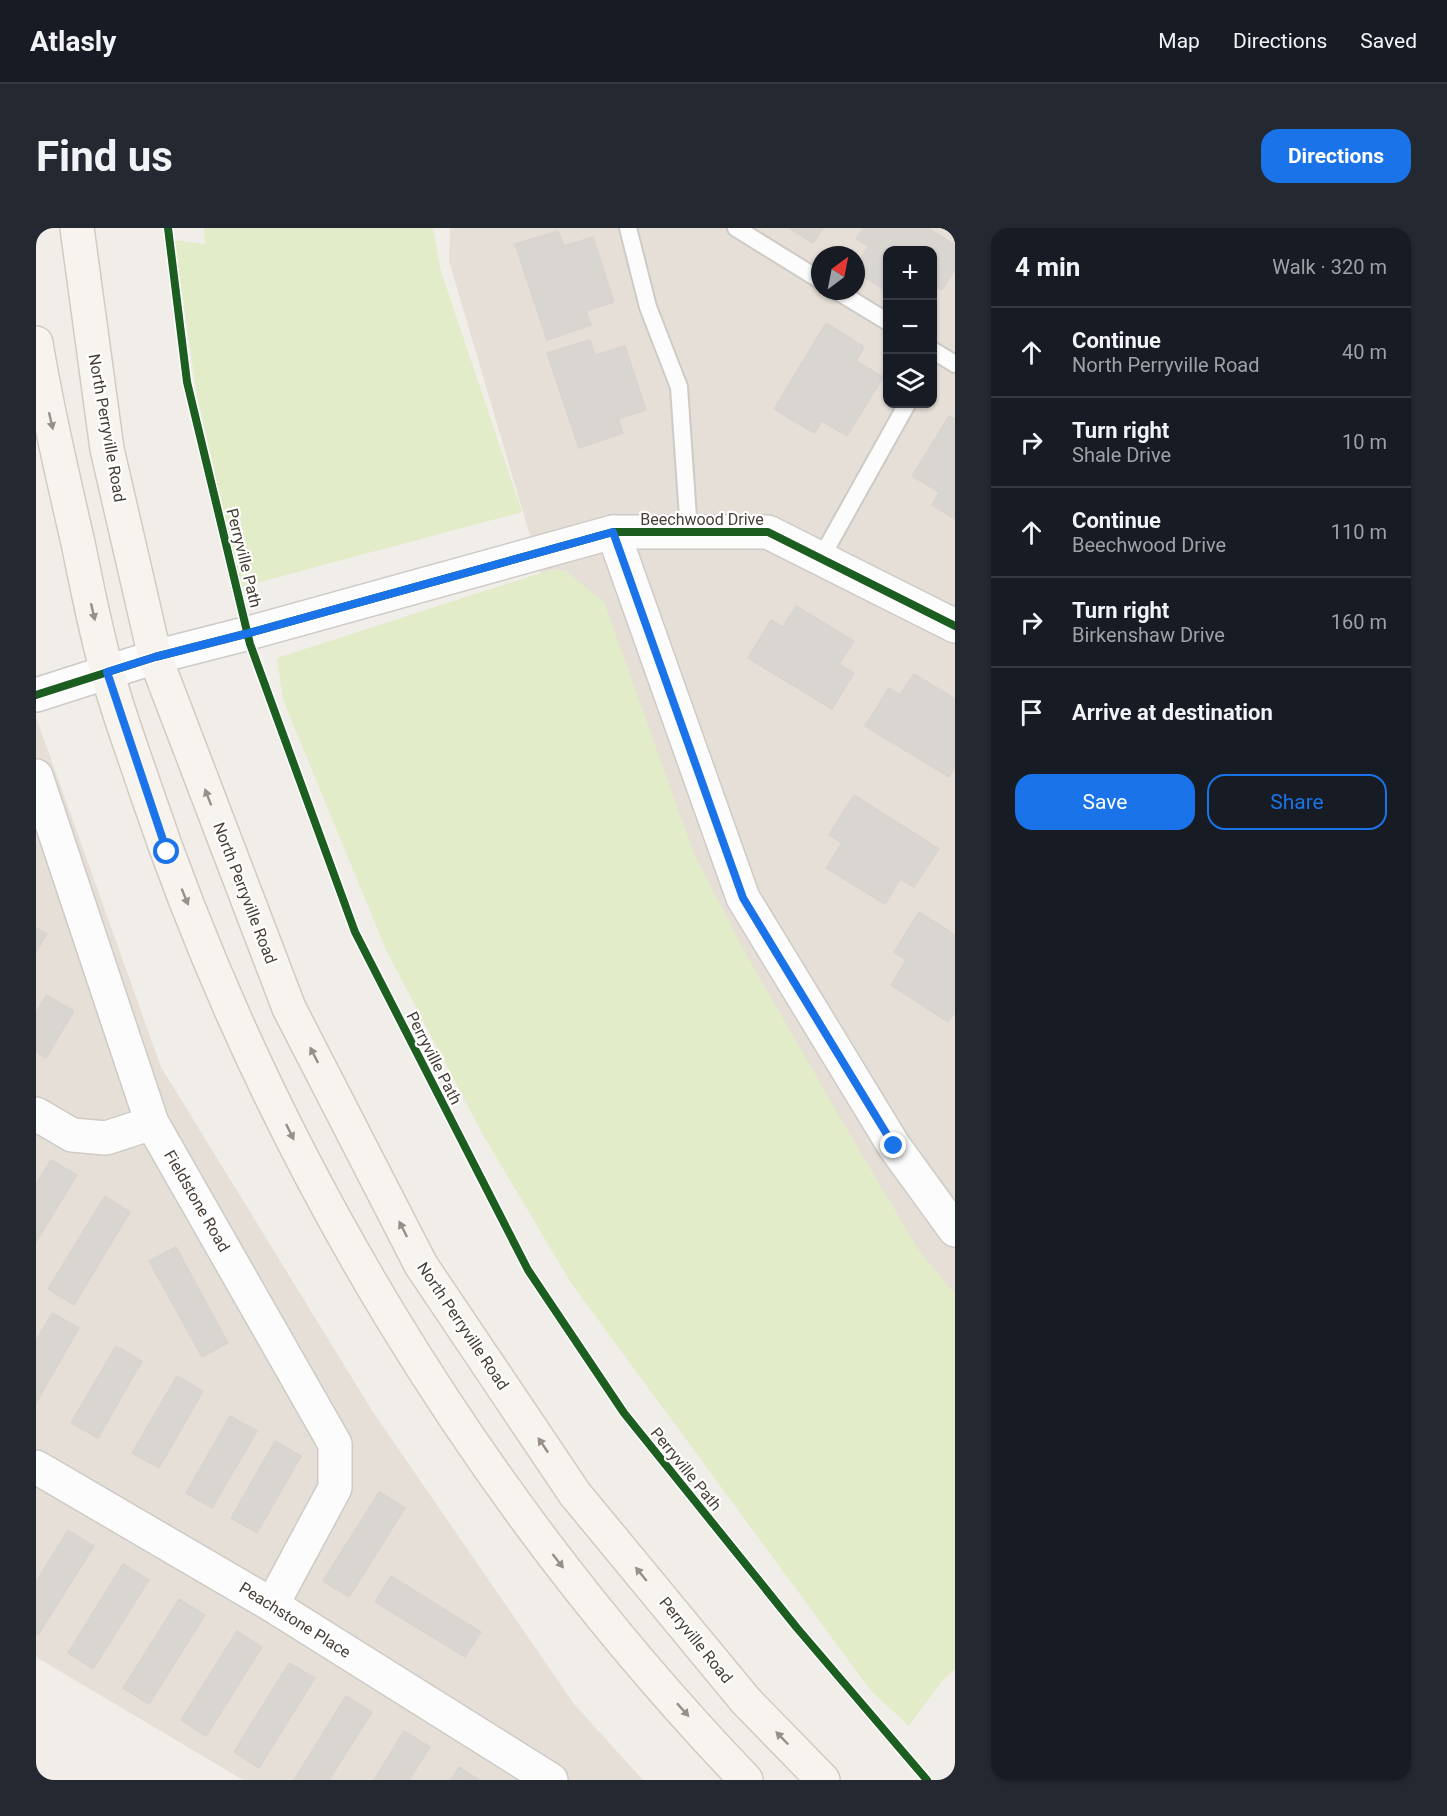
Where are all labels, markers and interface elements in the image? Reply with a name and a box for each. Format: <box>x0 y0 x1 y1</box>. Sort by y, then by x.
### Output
text: Atlasly <box>30 25 116 58</box>
text: Map <box>1158 29 1200 53</box>
text: Directions <box>1233 29 1327 53</box>
text: Saved <box>1360 29 1417 53</box>
button: Directions <box>1261 129 1411 183</box>
text: Find us <box>36 132 173 181</box>
north arrow <box>811 246 865 300</box>
map controls <box>883 246 937 408</box>
button: + <box>883 246 937 300</box>
text: 4 min <box>1015 252 1080 282</box>
text: Walk · 320 m <box>1272 255 1387 279</box>
button: − <box>883 300 937 354</box>
text: Continue <box>1072 328 1161 353</box>
icon: ahead <box>1015 336 1048 369</box>
text: 40 m <box>1342 340 1387 364</box>
street label: North Perryville Road <box>85 352 129 504</box>
text: North Perryville Road <box>1072 353 1259 377</box>
button: layers <box>883 354 937 408</box>
one-way arrow <box>46 412 56 431</box>
text: Turn right <box>1072 418 1169 443</box>
icon: right <box>1015 426 1048 459</box>
text: 10 m <box>1342 430 1387 454</box>
text: Shale Drive <box>1072 443 1171 467</box>
street label: Perryville Path <box>222 506 266 610</box>
text: Continue <box>1072 508 1161 533</box>
street label: Beechwood Drive <box>640 510 764 529</box>
icon: ahead <box>1015 516 1048 549</box>
text: 110 m <box>1331 520 1387 544</box>
text: Beechwood Drive <box>1072 533 1226 557</box>
text: Turn right <box>1072 598 1169 623</box>
one-way arrow <box>89 603 99 621</box>
icon: right <box>1015 606 1048 639</box>
text: 160 m <box>1331 610 1387 634</box>
text: Birkenshaw Drive <box>1072 623 1225 647</box>
icon: arrive <box>1015 696 1048 729</box>
text: Arrive at destination <box>1072 700 1273 725</box>
button: Save <box>1015 774 1195 830</box>
button: Share <box>1207 774 1387 830</box>
one-way arrow <box>203 788 213 806</box>
street label: North Perryville Road <box>209 820 281 966</box>
route start <box>153 838 179 864</box>
one-way arrow <box>181 888 190 906</box>
street label: Perryville Path <box>402 1008 466 1108</box>
one-way arrow <box>309 1047 318 1064</box>
one-way arrow <box>286 1124 295 1141</box>
route end <box>880 1132 906 1158</box>
street label: Fieldstone Road <box>160 1147 234 1255</box>
one-way arrow <box>398 1220 408 1237</box>
street label: North Perryville Road <box>413 1259 513 1393</box>
street label: Perryville Path <box>647 1424 725 1514</box>
one-way arrow <box>537 1438 549 1454</box>
one-way arrow <box>551 1553 563 1568</box>
one-way arrow <box>635 1566 648 1582</box>
street label: Peachstone Place <box>236 1578 354 1662</box>
street label: Perryville Road <box>655 1593 737 1687</box>
one-way arrow <box>676 1702 689 1717</box>
one-way arrow <box>775 1731 789 1746</box>

